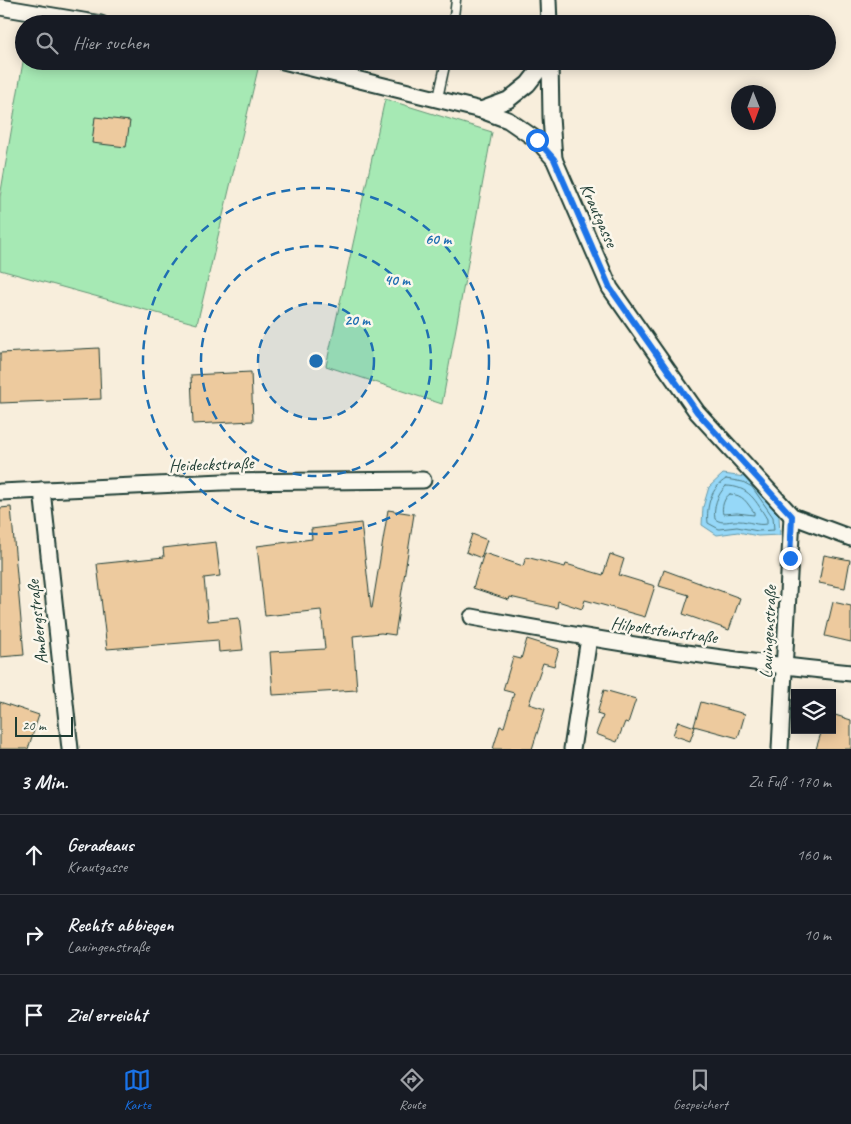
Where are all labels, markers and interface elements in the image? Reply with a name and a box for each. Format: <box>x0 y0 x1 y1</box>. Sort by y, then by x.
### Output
search box <box>15 15 836 70</box>
icon: search <box>33 29 61 57</box>
text: Hier suchen <box>73 31 149 55</box>
north arrow <box>731 85 776 130</box>
route start <box>526 129 549 152</box>
street label: Krautgasse <box>575 180 623 251</box>
text: 60 m <box>425 230 452 249</box>
text: 40 m <box>384 271 411 290</box>
text: 20 m <box>344 311 371 330</box>
centre of rings <box>307 352 325 370</box>
street label: Heideckstraße <box>168 451 255 476</box>
route end <box>779 547 802 570</box>
street label: Ambergstraße <box>22 578 52 665</box>
street label: Lauingenstraße <box>755 584 781 679</box>
street label: Hilpoltsteinstraße <box>609 612 720 649</box>
map controls <box>791 689 836 734</box>
button: layers <box>791 689 836 734</box>
scale bar <box>15 714 72 737</box>
text: 20 m <box>22 717 46 734</box>
text: 3 Min. <box>20 769 68 795</box>
text: Zu Fuß · 170 m <box>748 772 831 792</box>
text: Geradeaus <box>67 833 134 857</box>
icon: ahead <box>20 841 48 869</box>
text: 160 m <box>797 845 831 865</box>
text: Krautgasse <box>67 857 127 877</box>
text: Rechts abbiegen <box>67 913 173 937</box>
icon: right <box>20 921 48 949</box>
text: 10 m <box>804 925 831 945</box>
text: Lauingenstraße <box>67 937 150 957</box>
icon: arrive <box>20 1001 48 1029</box>
text: Ziel erreicht <box>67 1003 147 1027</box>
tab: Karte <box>123 1066 151 1113</box>
tab: Route <box>398 1066 426 1113</box>
tab: Gespeichert <box>673 1066 728 1113</box>

